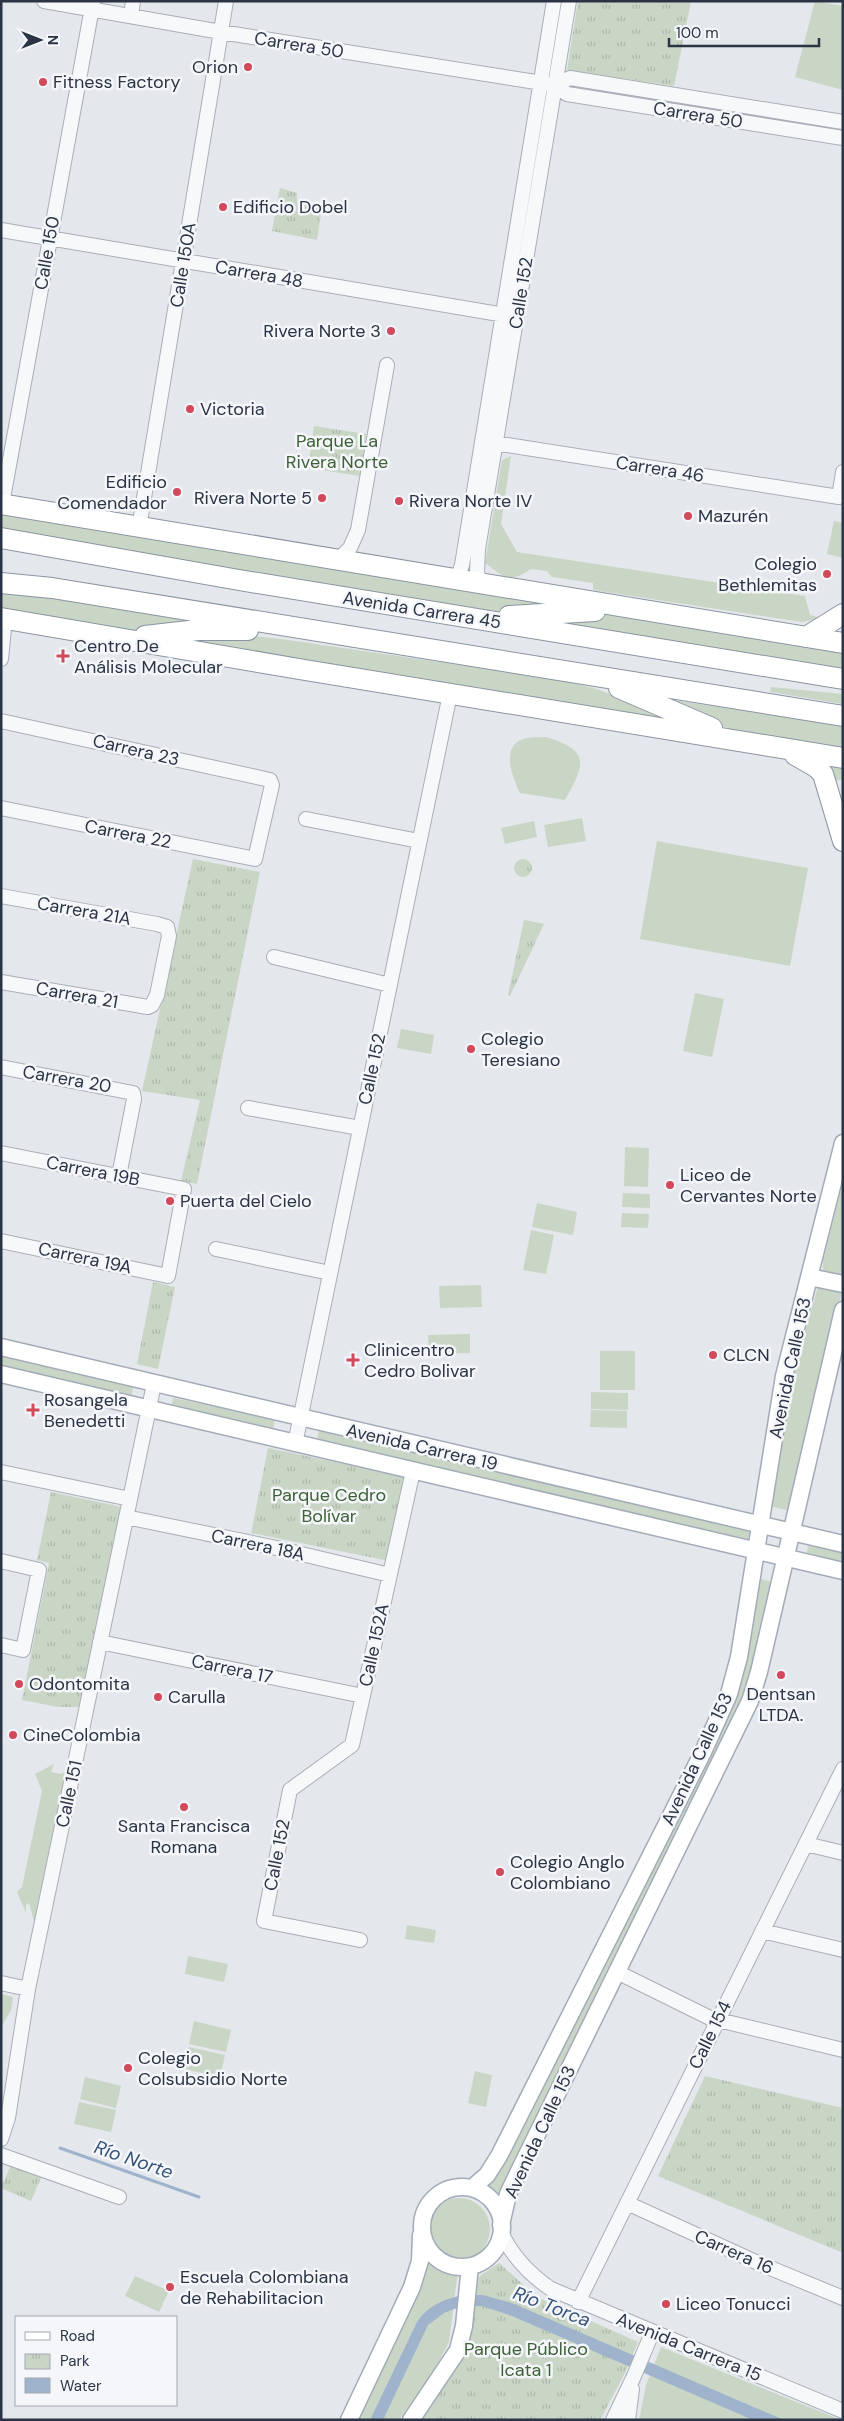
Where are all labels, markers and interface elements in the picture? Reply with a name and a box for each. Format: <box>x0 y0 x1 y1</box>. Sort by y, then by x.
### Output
north arrow <box>15 15 65 65</box>
scale bar <box>669 15 819 47</box>
text: 100 m <box>676 23 719 43</box>
street label: Carrera 50 <box>252 26 346 64</box>
text: N <box>44 35 62 45</box>
place label: Orion <box>192 55 238 79</box>
marker: Orion <box>242 61 254 73</box>
place label: Fitness Factory <box>53 70 180 94</box>
marker: Fitness Factory <box>37 76 49 88</box>
street label: Carrera 50 <box>651 96 745 134</box>
place label: Edificio Dobel <box>233 195 348 219</box>
marker: Edificio Dobel <box>217 201 229 213</box>
street label: Calle 150 <box>29 214 65 292</box>
street label: Calle 150A <box>164 221 202 309</box>
street label: Carrera 48 <box>213 254 305 294</box>
street label: Calle 152 <box>503 255 539 331</box>
place label: Rivera Norte 3 <box>263 319 381 343</box>
marker: Rivera Norte 3 <box>385 325 397 337</box>
place label: Victoria <box>200 397 265 421</box>
marker: Victoria <box>184 403 196 415</box>
park label: Parque La Rivera Norte <box>286 429 388 474</box>
street label: Carrera 46 <box>614 450 706 488</box>
place label: Edificio Comendador <box>57 470 167 515</box>
marker: Edificio Comendador <box>171 486 183 498</box>
place label: Rivera Norte 5 <box>194 486 312 510</box>
place label: Rivera Norte IV <box>409 489 532 513</box>
marker: Rivera Norte 5 <box>316 492 328 504</box>
marker: Rivera Norte IV <box>393 495 405 507</box>
place label: Mazurén <box>698 504 768 528</box>
marker: Mazurén <box>682 510 694 522</box>
place label: Colegio Bethlemitas <box>718 552 817 597</box>
marker: Colegio Bethlemitas <box>821 568 833 580</box>
street label: Avenida Carrera 45 <box>341 586 503 634</box>
place label: Centro De Análisis Molecular <box>74 634 223 679</box>
marker: Centro De Análisis Molecular <box>56 649 70 663</box>
street label: Carrera 23 <box>90 728 182 772</box>
street label: Carrera 22 <box>83 814 173 854</box>
street label: Carrera 21A <box>35 891 133 931</box>
street label: Carrera 21 <box>34 976 120 1014</box>
place label: Colegio Teresiano <box>481 1027 560 1072</box>
street label: Calle 152 <box>353 1031 391 1107</box>
marker: Colegio Teresiano <box>465 1043 477 1055</box>
street label: Carrera 20 <box>21 1059 113 1099</box>
street label: Carrera 19B <box>44 1150 142 1192</box>
place label: Liceo de Cervantes Norte <box>680 1163 817 1208</box>
marker: Liceo de Cervantes Norte <box>664 1179 676 1191</box>
place label: Puerta del Cielo <box>180 1189 312 1213</box>
marker: Puerta del Cielo <box>164 1195 176 1207</box>
street label: Carrera 19A <box>36 1236 134 1280</box>
street label: Avenida Calle 153 <box>763 1295 817 1441</box>
place label: Clinicentro Cedro Bolivar <box>364 1338 476 1383</box>
place label: CLCN <box>723 1343 770 1367</box>
marker: CLCN <box>707 1349 719 1361</box>
marker: Clinicentro Cedro Bolivar <box>346 1353 360 1367</box>
place label: Rosangela Benedetti <box>44 1388 128 1433</box>
marker: Rosangela Benedetti <box>26 1403 40 1417</box>
street label: Avenida Carrera 19 <box>344 1418 500 1476</box>
park label: Parque Cedro Bolívar <box>272 1483 386 1528</box>
street label: Carrera 18A <box>209 1523 307 1567</box>
street label: Calle 152A <box>353 1601 395 1689</box>
street label: Carrera 17 <box>189 1649 275 1689</box>
marker: Dentsan LTDA. <box>775 1669 787 1681</box>
place label: Odontomita <box>29 1672 130 1696</box>
marker: Odontomita <box>13 1678 25 1690</box>
place label: Dentsan LTDA. <box>746 1682 816 1727</box>
place label: Carulla <box>168 1685 226 1709</box>
street label: Avenida Calle 153 <box>656 1689 738 1829</box>
marker: Carulla <box>152 1691 164 1703</box>
place label: CineColombia <box>23 1723 140 1747</box>
marker: CineColombia <box>7 1729 19 1741</box>
street label: Calle 151 <box>50 1758 88 1830</box>
marker: Santa Francisca Romana <box>178 1801 190 1813</box>
place label: Santa Francisca Romana <box>118 1814 250 1859</box>
street label: Calle 152 <box>258 1817 296 1893</box>
place label: Colegio Anglo Colombiano <box>510 1850 625 1895</box>
marker: Colegio Anglo Colombiano <box>494 1866 506 1878</box>
street label: Calle 154 <box>683 1997 737 2073</box>
place label: Colegio Colsubsidio Norte <box>138 2046 287 2091</box>
marker: Colegio Colsubsidio Norte <box>122 2062 134 2074</box>
street label: Avenida Calle 153 <box>499 2062 581 2202</box>
water label: Río Norte <box>91 2134 177 2185</box>
street label: Carrera 16 <box>691 2224 777 2280</box>
place label: Escuela Colombiana de Rehabilitacion <box>180 2265 348 2310</box>
water label: Río Torca <box>510 2280 594 2333</box>
marker: Escuela Colombiana de Rehabilitacion <box>164 2281 176 2293</box>
place label: Liceo Tonucci <box>676 2292 791 2316</box>
marker: Liceo Tonucci <box>660 2298 672 2310</box>
street label: Avenida Carrera 15 <box>613 2307 765 2387</box>
legend <box>15 2316 178 2406</box>
text: Road <box>60 2326 95 2346</box>
park label: Parque Público Icata 1 <box>464 2337 588 2382</box>
text: Park <box>60 2351 90 2371</box>
text: Water <box>60 2376 102 2396</box>

